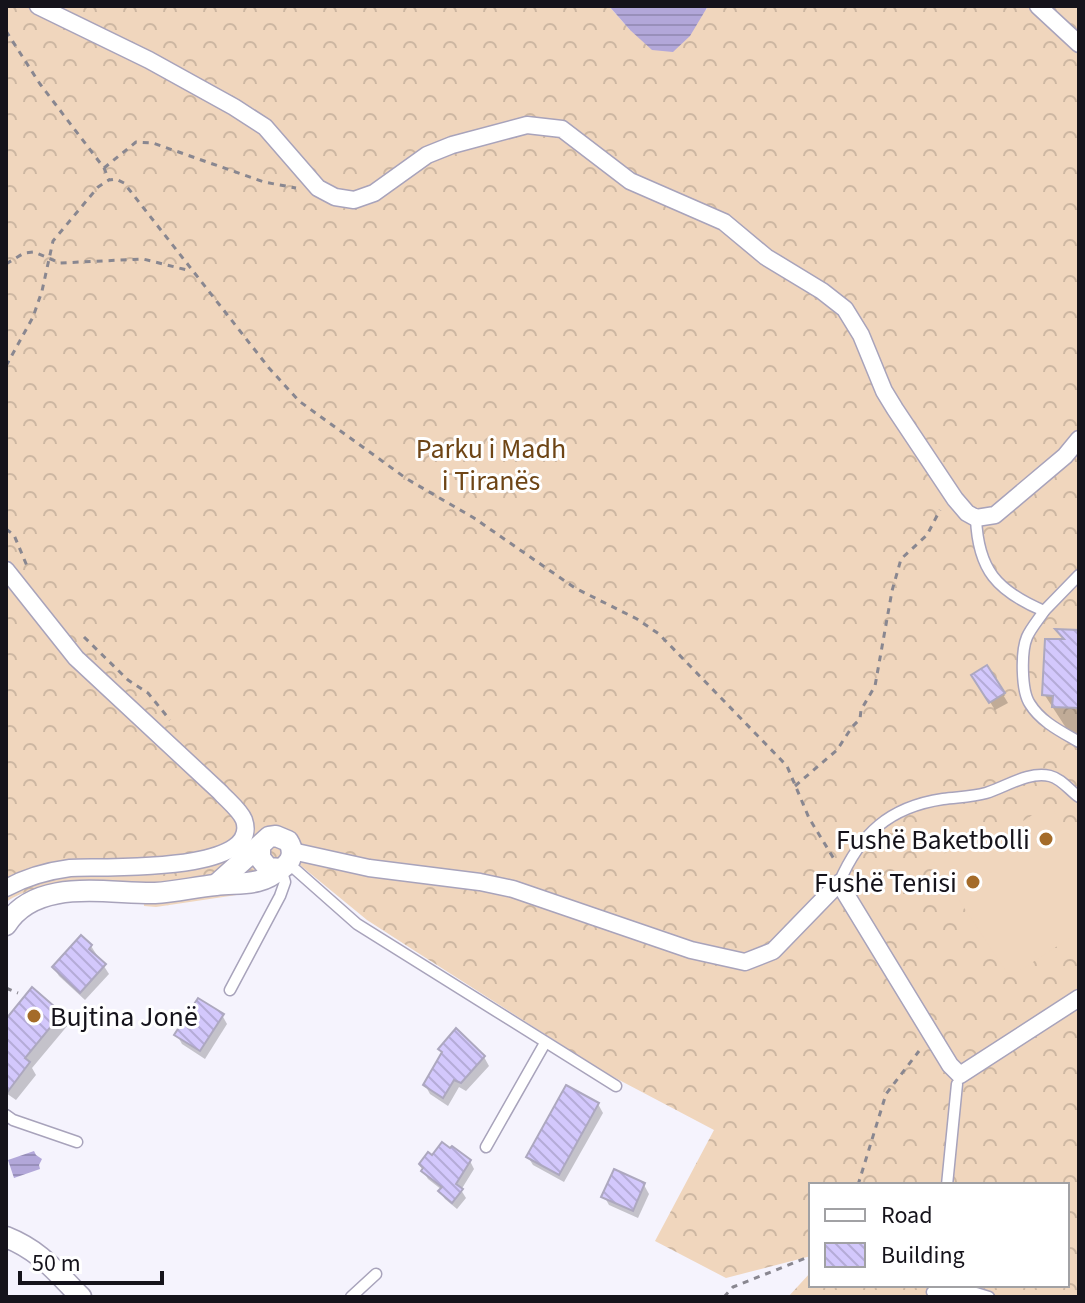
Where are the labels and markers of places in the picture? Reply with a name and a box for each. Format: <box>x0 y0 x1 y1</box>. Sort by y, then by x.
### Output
place label: Fushë Baketbolli <box>836 820 1030 860</box>
marker: Fushë Baketbolli <box>1037 830 1055 848</box>
place label: Fushë Tenisi <box>814 863 957 903</box>
marker: Fushë Tenisi <box>964 873 982 891</box>
place label: Bujtina Jonë <box>50 997 198 1037</box>
marker: Bujtina Jonë <box>25 1007 43 1025</box>

